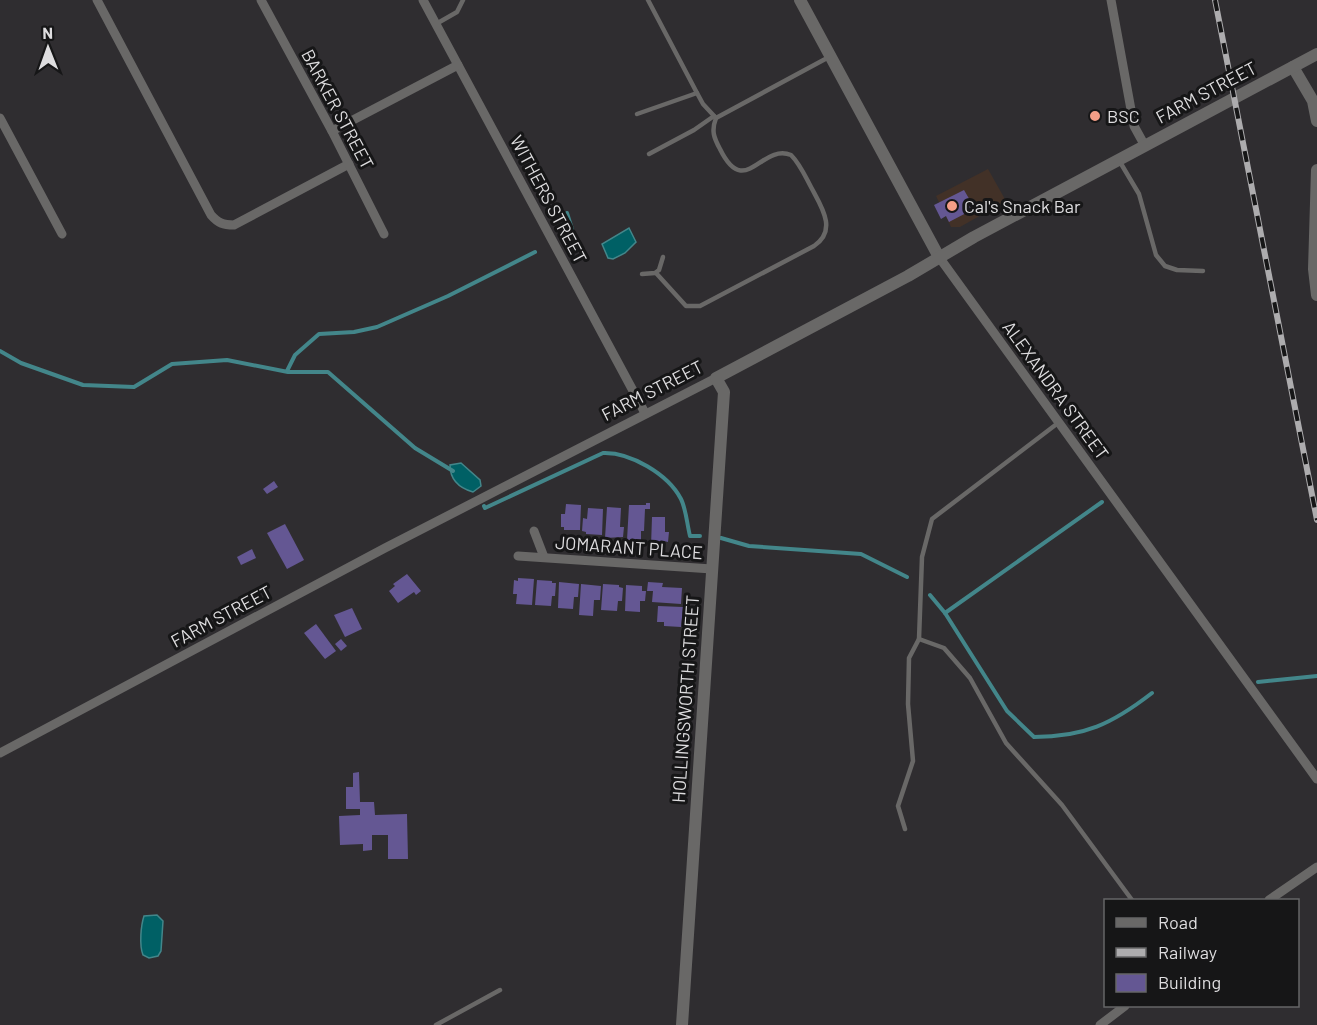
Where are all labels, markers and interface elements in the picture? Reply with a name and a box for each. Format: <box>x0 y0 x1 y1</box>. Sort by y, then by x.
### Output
north arrow <box>18 18 78 78</box>
text: N <box>42 23 53 42</box>
street label: BARKER STREET <box>297 45 379 173</box>
street label: FARM STREET <box>1152 56 1260 128</box>
place label: BSC <box>1107 105 1140 127</box>
marker: BSC <box>1088 109 1102 123</box>
street label: WITHERS STREET <box>506 131 592 267</box>
place label: Cal's Snack Bar <box>964 195 1081 217</box>
marker: Cal's Snack Bar <box>945 199 959 213</box>
street label: ALEXANDRA STREET <box>998 316 1114 464</box>
street label: FARM STREET <box>597 355 707 425</box>
street label: JOMARANT PLACE <box>554 531 704 563</box>
street label: FARM STREET <box>167 580 275 652</box>
street label: HOLLINGSWORTH STREET <box>667 594 703 804</box>
legend <box>1104 899 1299 1007</box>
text: Road <box>1158 911 1198 933</box>
text: Railway <box>1158 941 1217 963</box>
text: Building <box>1158 971 1221 993</box>

